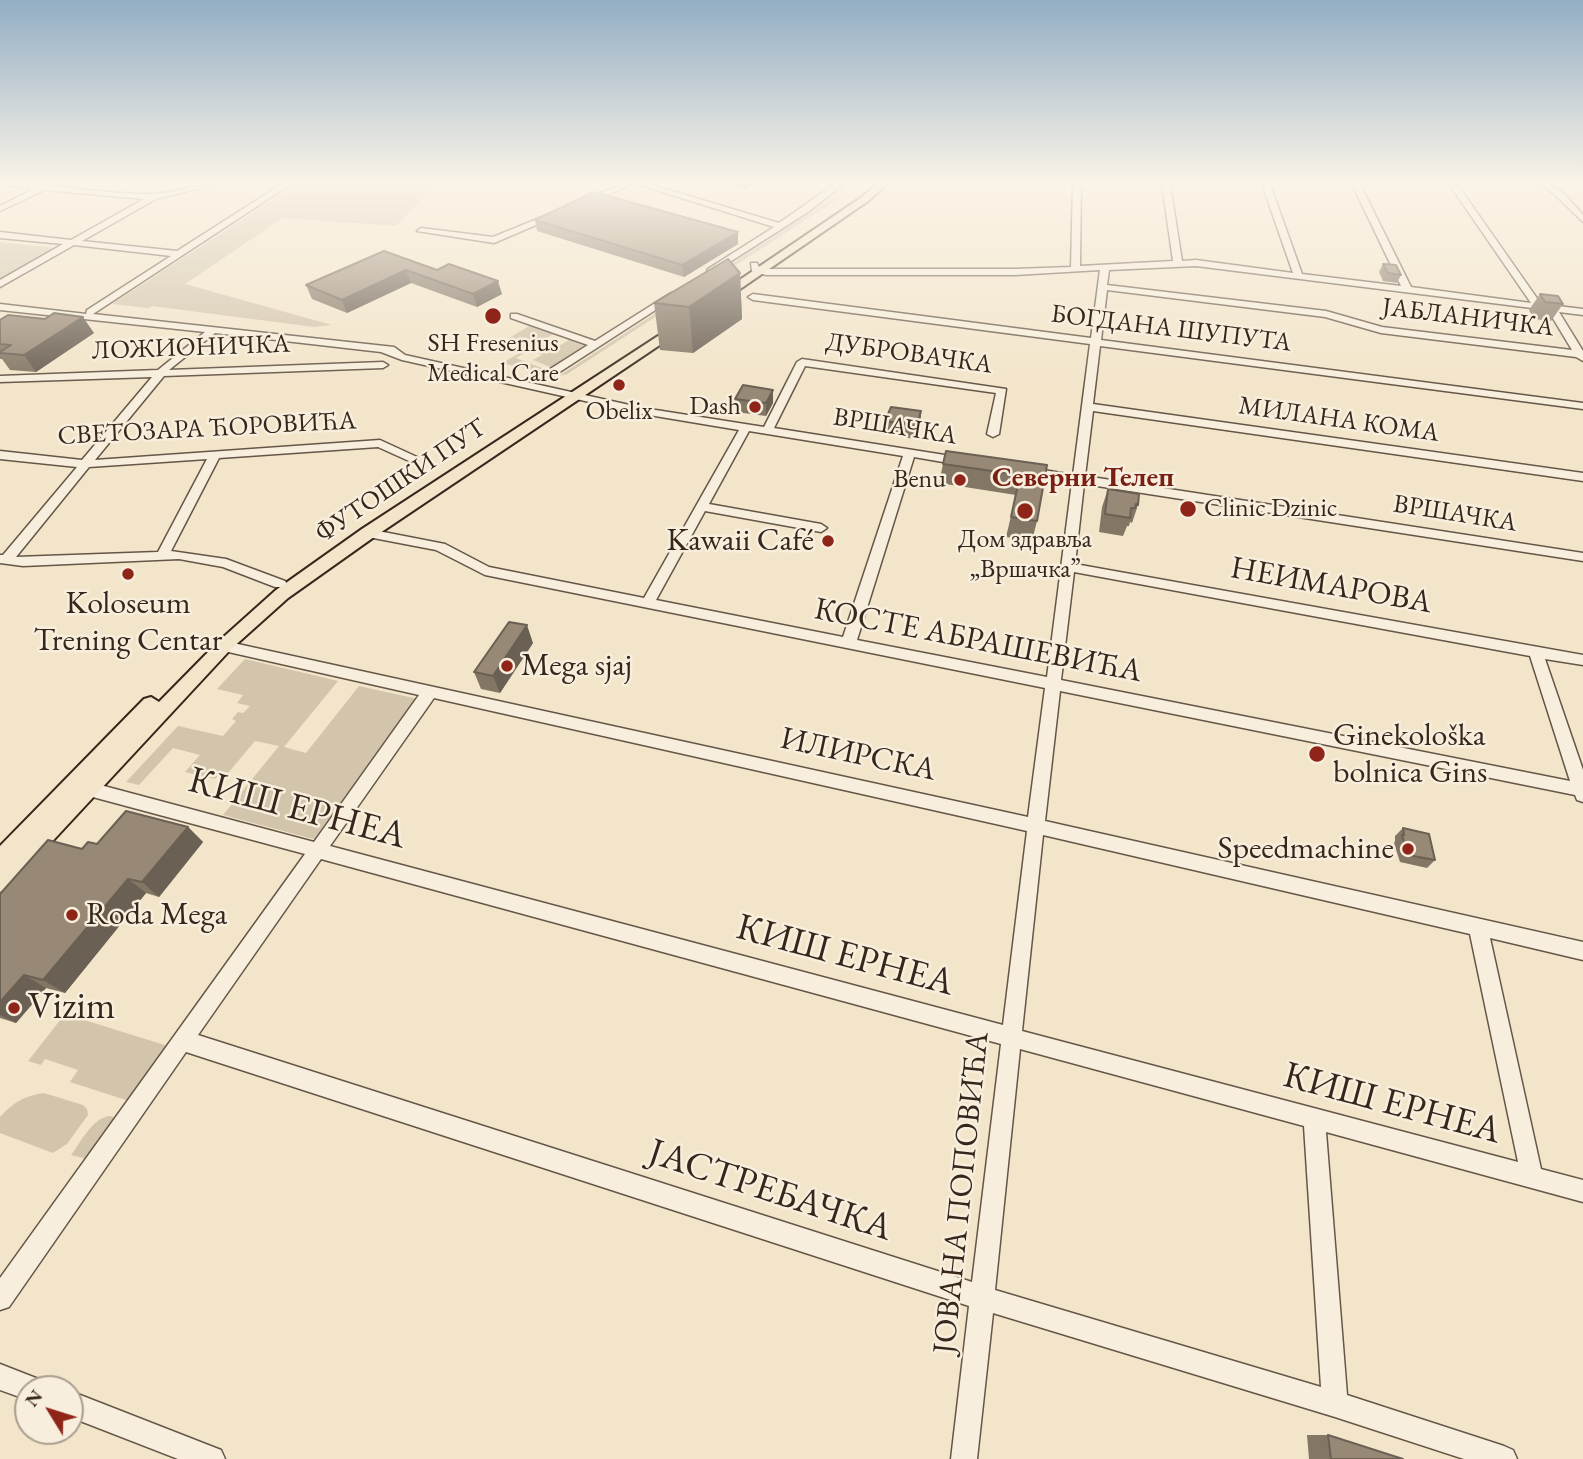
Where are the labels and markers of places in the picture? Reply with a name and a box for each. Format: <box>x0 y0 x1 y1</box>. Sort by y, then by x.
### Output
marker: SH Fresenius Medical Care <box>483 306 503 326</box>
place label: SH Fresenius Medical Care <box>427 328 559 390</box>
marker: Obelix <box>611 377 627 393</box>
place label: Dash <box>689 391 741 423</box>
place label: Obelix <box>585 396 653 428</box>
marker: Dash <box>747 399 763 415</box>
place label: Benu <box>893 464 946 496</box>
marker: Benu <box>952 472 968 488</box>
place label: Clinic Dzinic <box>1204 493 1337 525</box>
marker: Clinic Dzinic <box>1178 499 1198 519</box>
marker: Дом здравља „Вршачка” <box>1015 501 1035 521</box>
place label: Kawaii Café <box>666 522 814 560</box>
place label: Дом здравља „Вршачка” <box>958 524 1092 586</box>
marker: Kawaii Café <box>820 533 836 549</box>
marker: Koloseum Trening Centar <box>120 566 136 582</box>
place label: Koloseum Trening Centar <box>34 585 222 660</box>
place label: Mega sjaj <box>521 647 632 685</box>
marker: Mega sjaj <box>499 658 515 674</box>
place label: Ginekološka bolnica Gins <box>1333 717 1487 792</box>
marker: Ginekološka bolnica Gins <box>1307 744 1327 764</box>
place label: Speedmachine <box>1218 830 1394 868</box>
marker: Speedmachine <box>1400 841 1416 857</box>
place label: Roda Mega <box>86 896 227 934</box>
marker: Roda Mega <box>64 907 80 923</box>
place label: Vizim <box>28 985 115 1031</box>
marker: Vizim <box>6 1000 22 1016</box>

